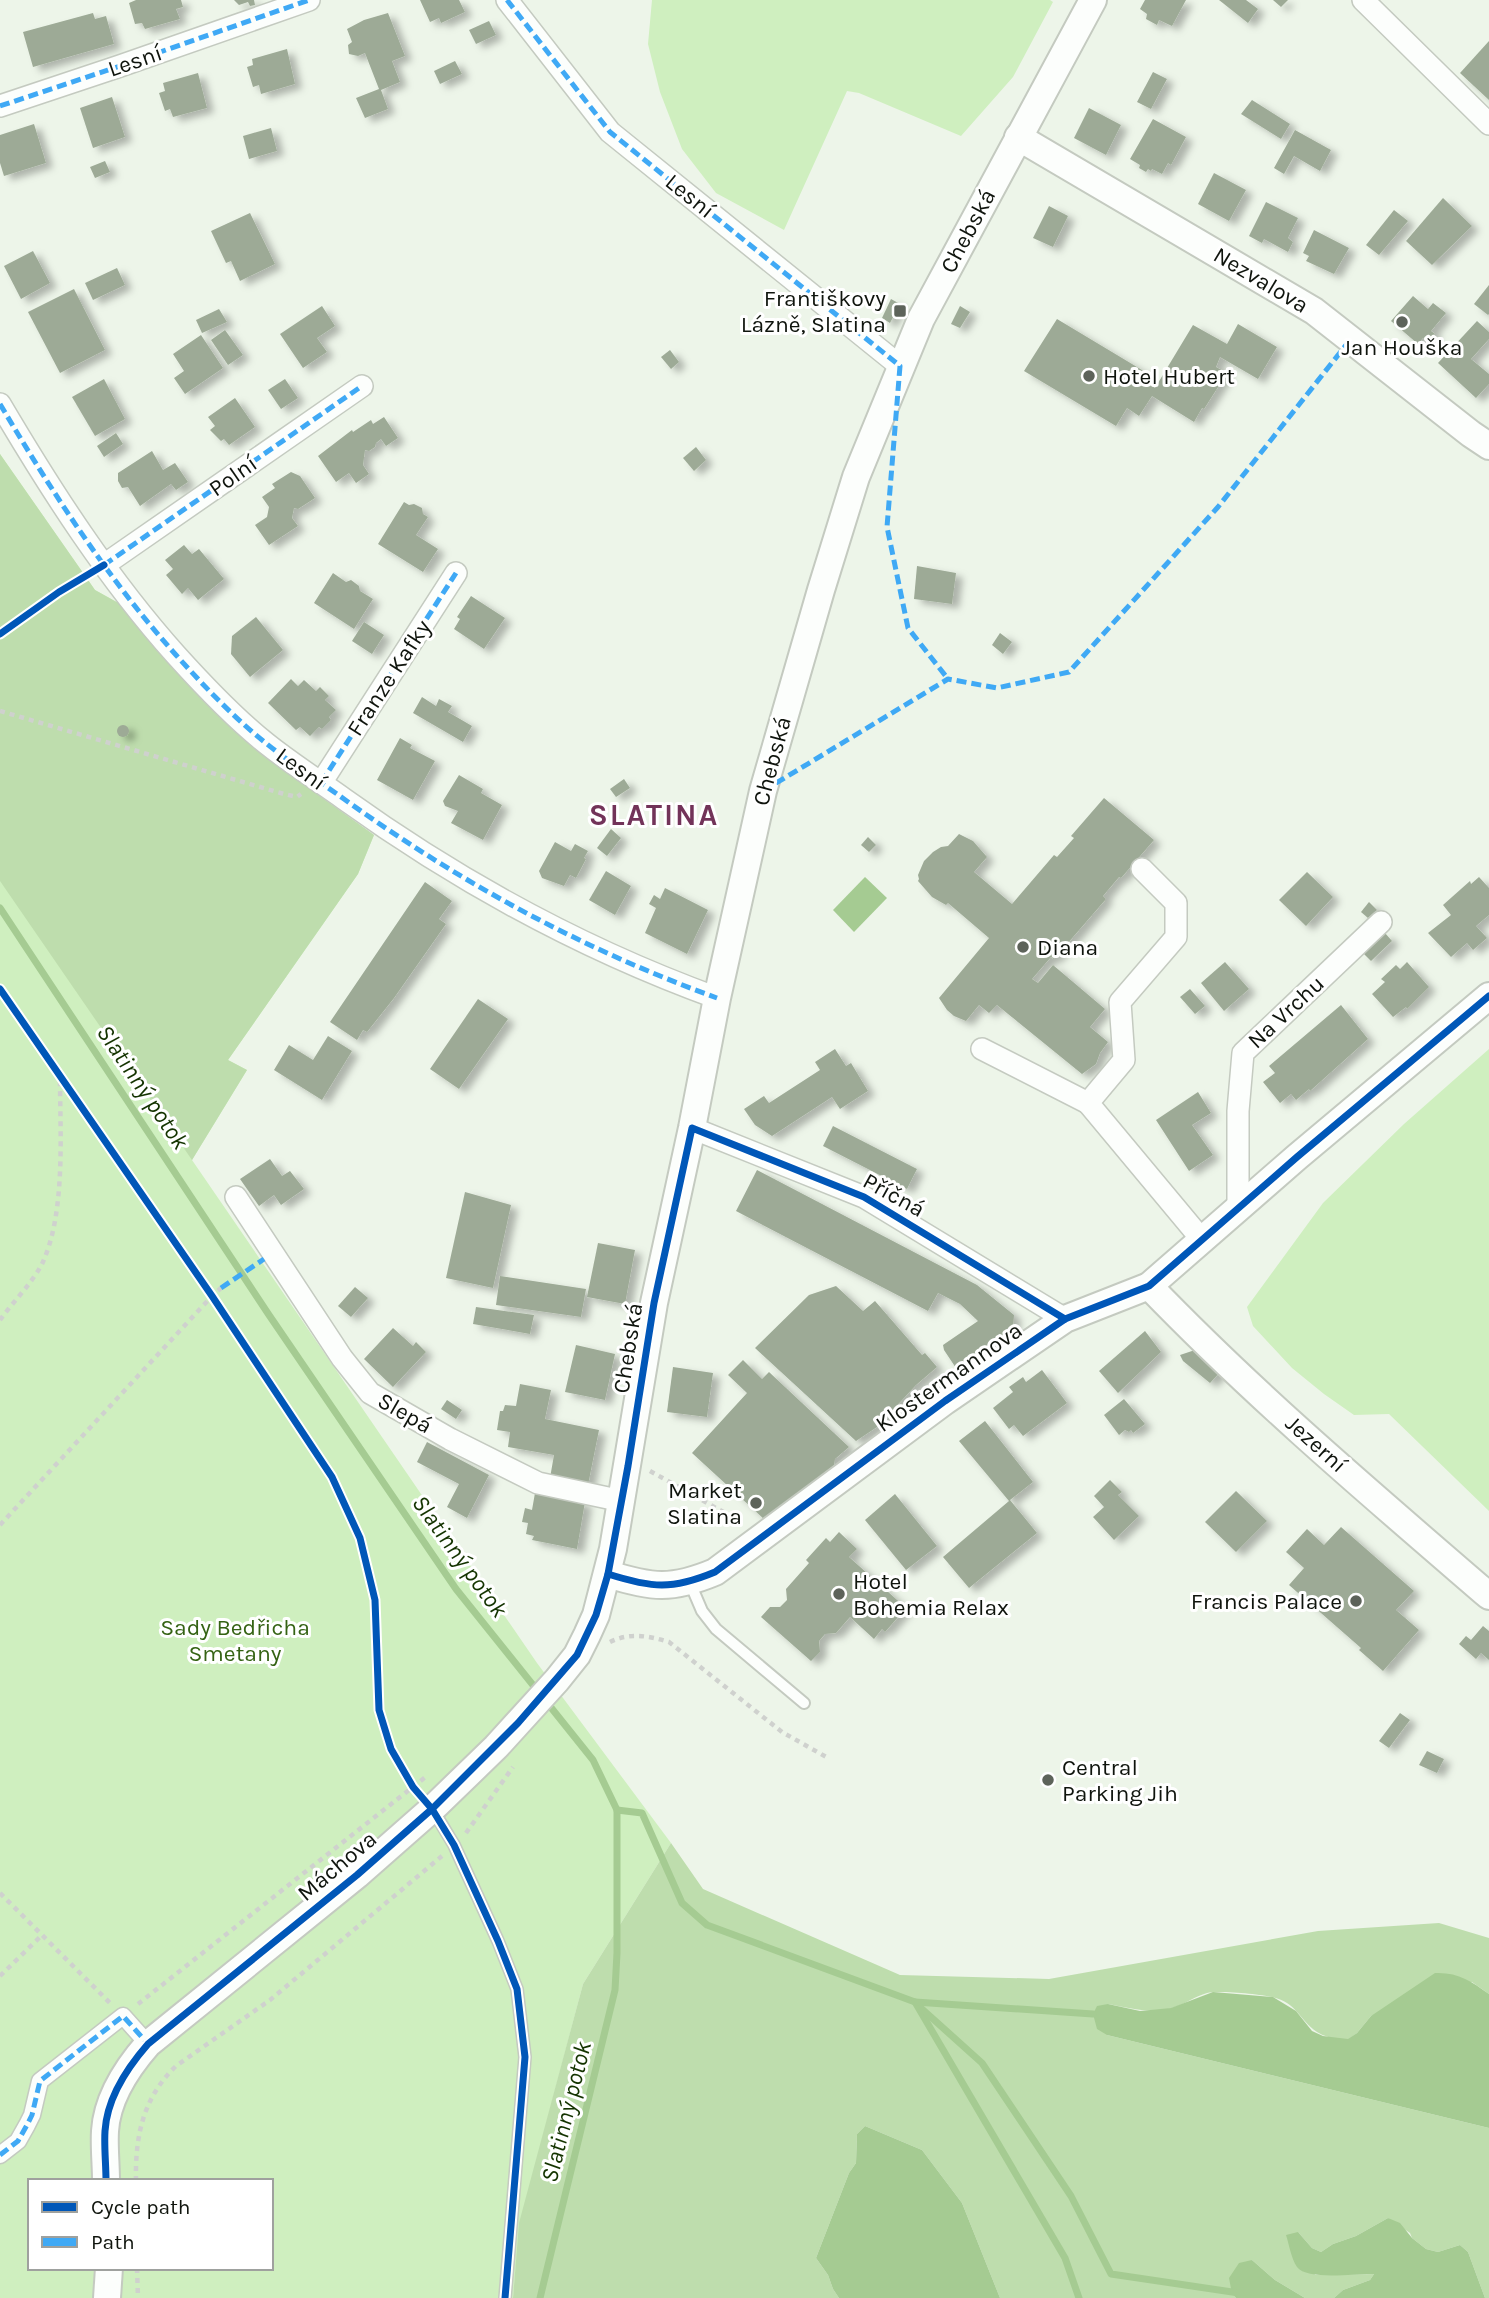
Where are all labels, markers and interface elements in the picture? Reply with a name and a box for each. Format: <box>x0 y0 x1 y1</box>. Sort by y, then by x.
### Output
street label: Lesní <box>104 39 166 83</box>
street label: Lesní <box>660 168 720 224</box>
street label: Chebská <box>935 184 1001 278</box>
street label: Nezvalova <box>1209 241 1313 319</box>
place label: Františkovy Lázně, Slatina <box>741 285 886 338</box>
marker: Františkovy Lázně, Slatina <box>892 303 908 319</box>
marker: Jan Houška <box>1394 314 1410 330</box>
place label: Jan Houška <box>1342 334 1462 361</box>
place label: Hotel Hubert <box>1103 363 1235 390</box>
marker: Hotel Hubert <box>1081 368 1097 384</box>
street label: Polní <box>204 450 262 502</box>
street label: Franze Kafky <box>341 615 437 741</box>
street label: Chebská <box>747 713 797 809</box>
street label: Lesní <box>271 742 331 796</box>
district label: SLATINA <box>589 797 719 833</box>
place label: Diana <box>1037 934 1098 961</box>
marker: Diana <box>1015 939 1031 955</box>
street label: Na Vrchu <box>1242 970 1330 1054</box>
water label: Slatinný potok <box>91 1019 195 1155</box>
street label: Příčná <box>858 1167 930 1223</box>
street label: Chebská <box>608 1301 648 1395</box>
street label: Klostermannova <box>871 1316 1027 1438</box>
street label: Slepá <box>373 1387 437 1439</box>
street label: Jezerní <box>1280 1410 1352 1479</box>
place label: Market Slatina <box>667 1477 742 1530</box>
water label: Slatinný potok <box>406 1489 514 1623</box>
marker: Market Slatina <box>748 1495 764 1511</box>
place label: Hotel Bohemia Relax <box>853 1568 1009 1621</box>
marker: Hotel Bohemia Relax <box>831 1586 847 1602</box>
place label: Francis Palace <box>1191 1588 1342 1615</box>
marker: Francis Palace <box>1348 1593 1364 1609</box>
park label: Sady Bedřicha Smetany <box>160 1614 310 1667</box>
place label: Central Parking Jih <box>1062 1754 1178 1807</box>
marker: Central Parking Jih <box>1040 1772 1056 1788</box>
street label: Máchova <box>292 1825 382 1907</box>
water label: Slatinný potok <box>535 2038 597 2185</box>
legend <box>28 2179 273 2270</box>
text: Cycle path <box>91 2195 191 2219</box>
text: Path <box>91 2230 135 2254</box>

